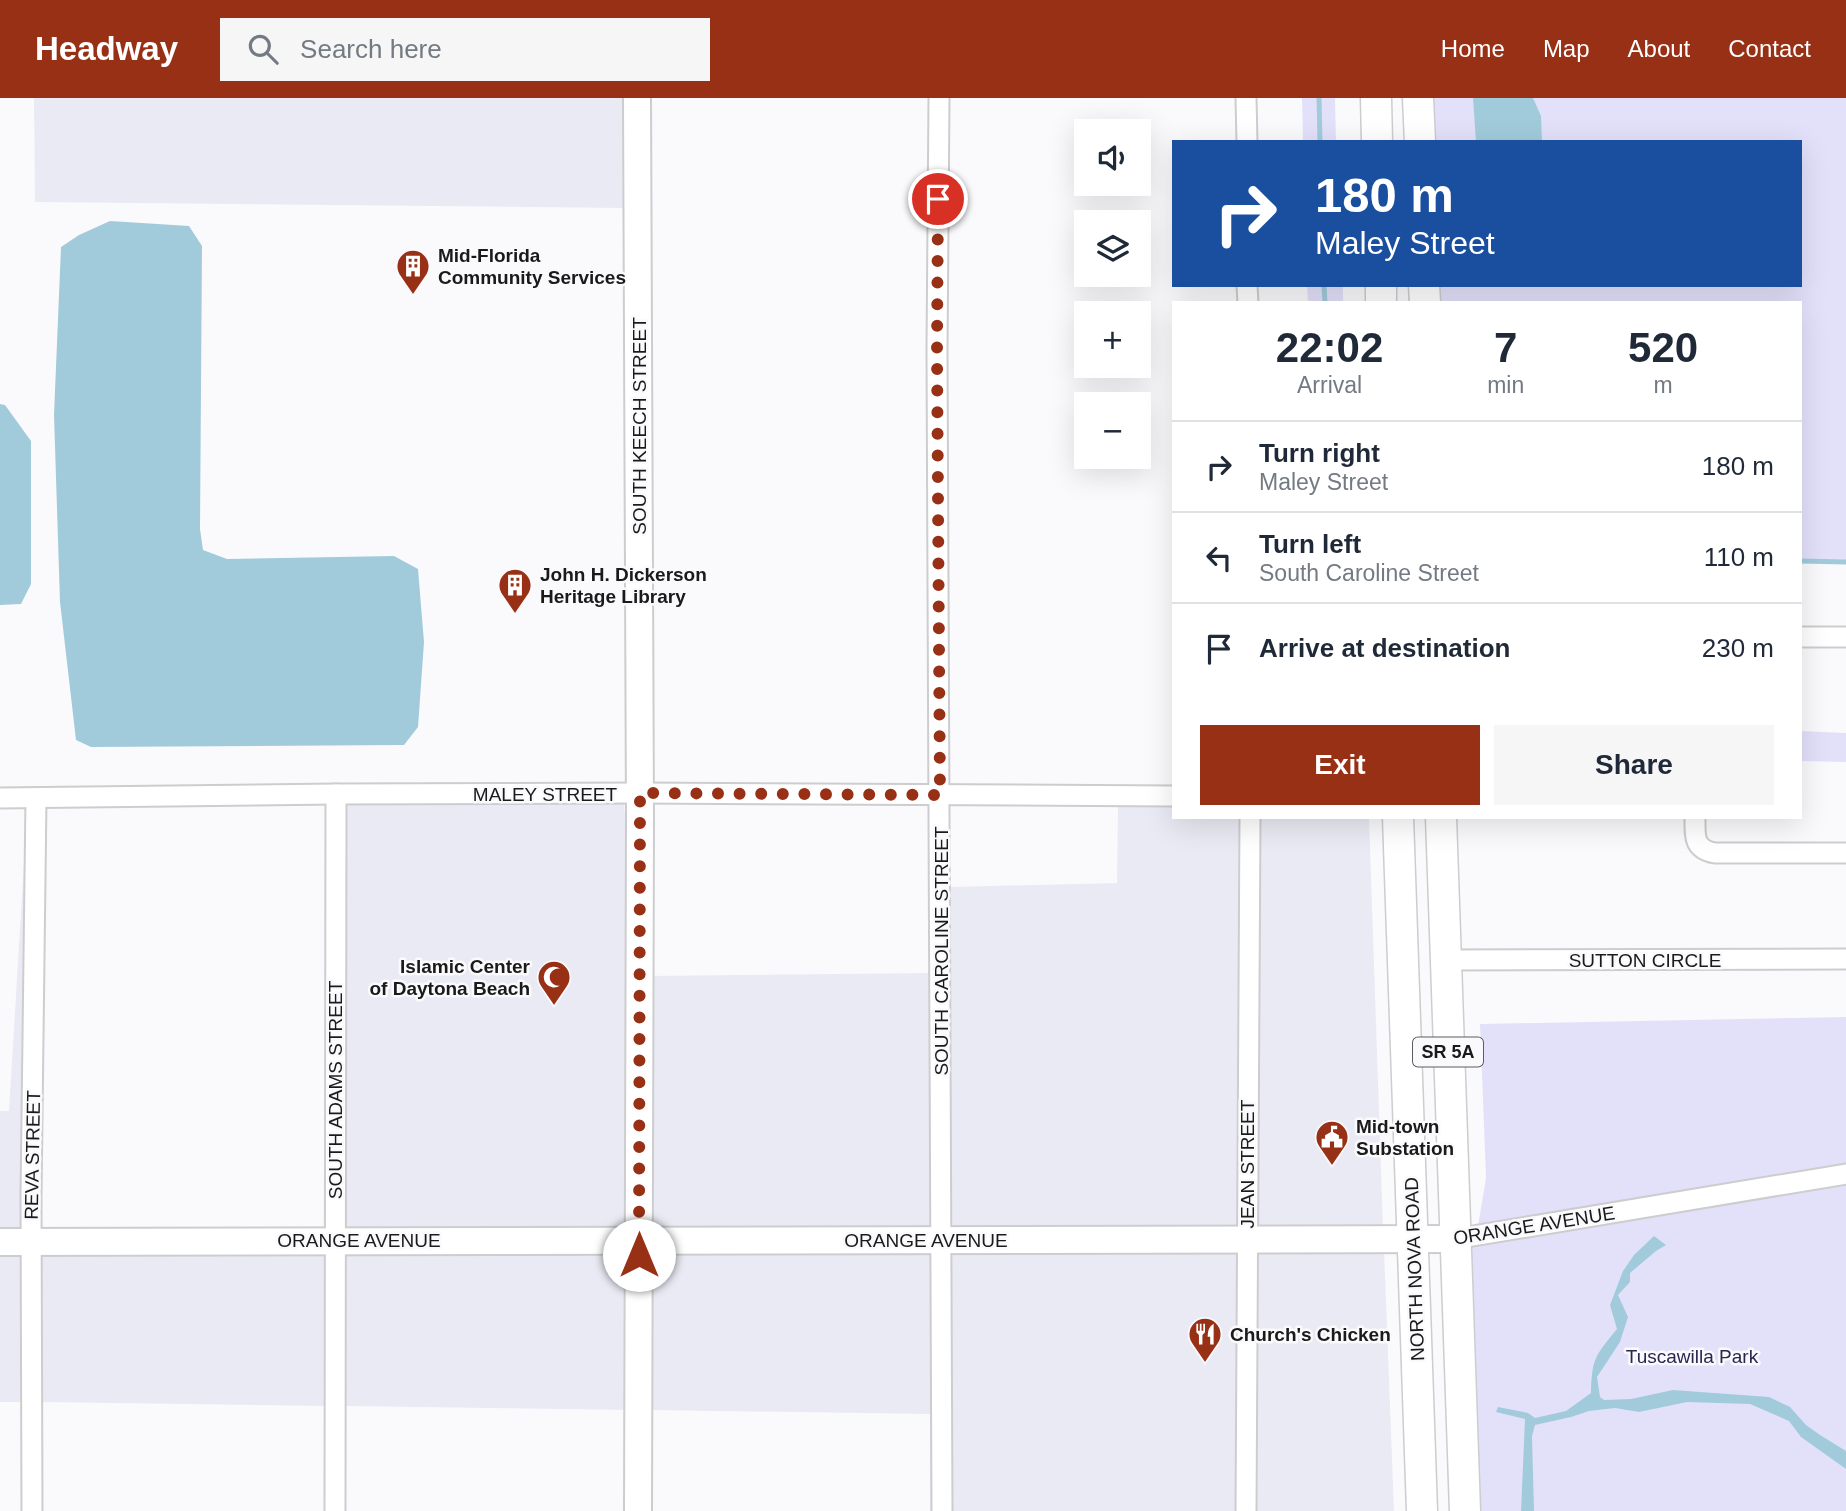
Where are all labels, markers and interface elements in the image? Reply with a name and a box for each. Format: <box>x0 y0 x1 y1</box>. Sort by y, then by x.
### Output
search box <box>220 18 710 81</box>
text: Headway <box>35 30 178 67</box>
icon: search <box>244 30 282 68</box>
text: Search here <box>300 34 442 64</box>
text: Home <box>1441 35 1505 62</box>
text: Map <box>1543 35 1590 62</box>
text: About <box>1628 35 1690 62</box>
text: Contact <box>1728 35 1811 62</box>
map controls <box>1074 119 1151 469</box>
button: sound <box>1074 119 1151 196</box>
icon: right <box>1200 168 1291 259</box>
text: 180 m <box>1315 168 1454 222</box>
pin <box>908 169 968 229</box>
icon: arrive <box>919 180 957 218</box>
button: layers <box>1074 210 1151 287</box>
text: Maley Street <box>1315 225 1495 261</box>
place label: Mid-Florida Community Services <box>438 245 626 288</box>
building icon: Mid-Florida Community Services <box>394 247 432 296</box>
button: + <box>1074 301 1151 378</box>
street label: SOUTH KEECH STREET <box>629 317 650 535</box>
text: 22:02 <box>1276 324 1383 371</box>
text: 7 <box>1494 324 1517 371</box>
text: 520 <box>1628 324 1698 371</box>
text: Arrival <box>1297 372 1362 398</box>
text: min <box>1487 372 1524 398</box>
text: m <box>1654 372 1673 398</box>
button: − <box>1074 392 1151 469</box>
text: Turn right <box>1259 438 1380 468</box>
icon: right <box>1200 448 1238 486</box>
text: 180 m <box>1702 451 1774 481</box>
text: Maley Street <box>1259 469 1388 495</box>
text: Turn left <box>1259 529 1361 559</box>
icon: left <box>1200 539 1238 577</box>
text: 110 m <box>1704 542 1774 572</box>
text: South Caroline Street <box>1259 560 1479 586</box>
place label: John H. Dickerson Heritage Library <box>540 564 707 607</box>
building icon: John H. Dickerson Heritage Library <box>496 566 534 615</box>
icon: arrive <box>1200 630 1238 668</box>
text: Arrive at destination <box>1259 633 1510 663</box>
text: 230 m <box>1702 633 1774 663</box>
button: Exit <box>1200 725 1480 805</box>
button: Share <box>1494 725 1774 805</box>
street label: MALEY STREET <box>473 784 618 805</box>
street label: SOUTH CAROLINE STREET <box>931 826 952 1076</box>
street label: SUTTON CIRCLE <box>1569 950 1721 971</box>
place label: Islamic Center of Daytona Beach <box>370 956 531 999</box>
mosque icon: Islamic Center of Daytona Beach <box>535 958 573 1007</box>
street label: SOUTH ADAMS STREET <box>325 980 346 1199</box>
road number: SR 5A <box>1413 1037 1483 1066</box>
street label: REVA STREET <box>21 1090 44 1220</box>
street label: JEAN STREET <box>1237 1099 1258 1228</box>
place label: Mid-town Substation <box>1356 1116 1454 1159</box>
public building icon: Mid-town Substation <box>1313 1118 1351 1167</box>
street label: NORTH NOVA ROAD <box>1401 1177 1428 1361</box>
street label: ORANGE AVENUE <box>1452 1202 1616 1249</box>
position arrow <box>602 1218 676 1292</box>
street label: ORANGE AVENUE <box>277 1230 441 1251</box>
street label: ORANGE AVENUE <box>844 1230 1008 1251</box>
restaurant icon: Church's Chicken <box>1186 1315 1224 1364</box>
place label: Church's Chicken <box>1230 1324 1391 1345</box>
park label: Tuscawilla Park <box>1626 1346 1759 1367</box>

